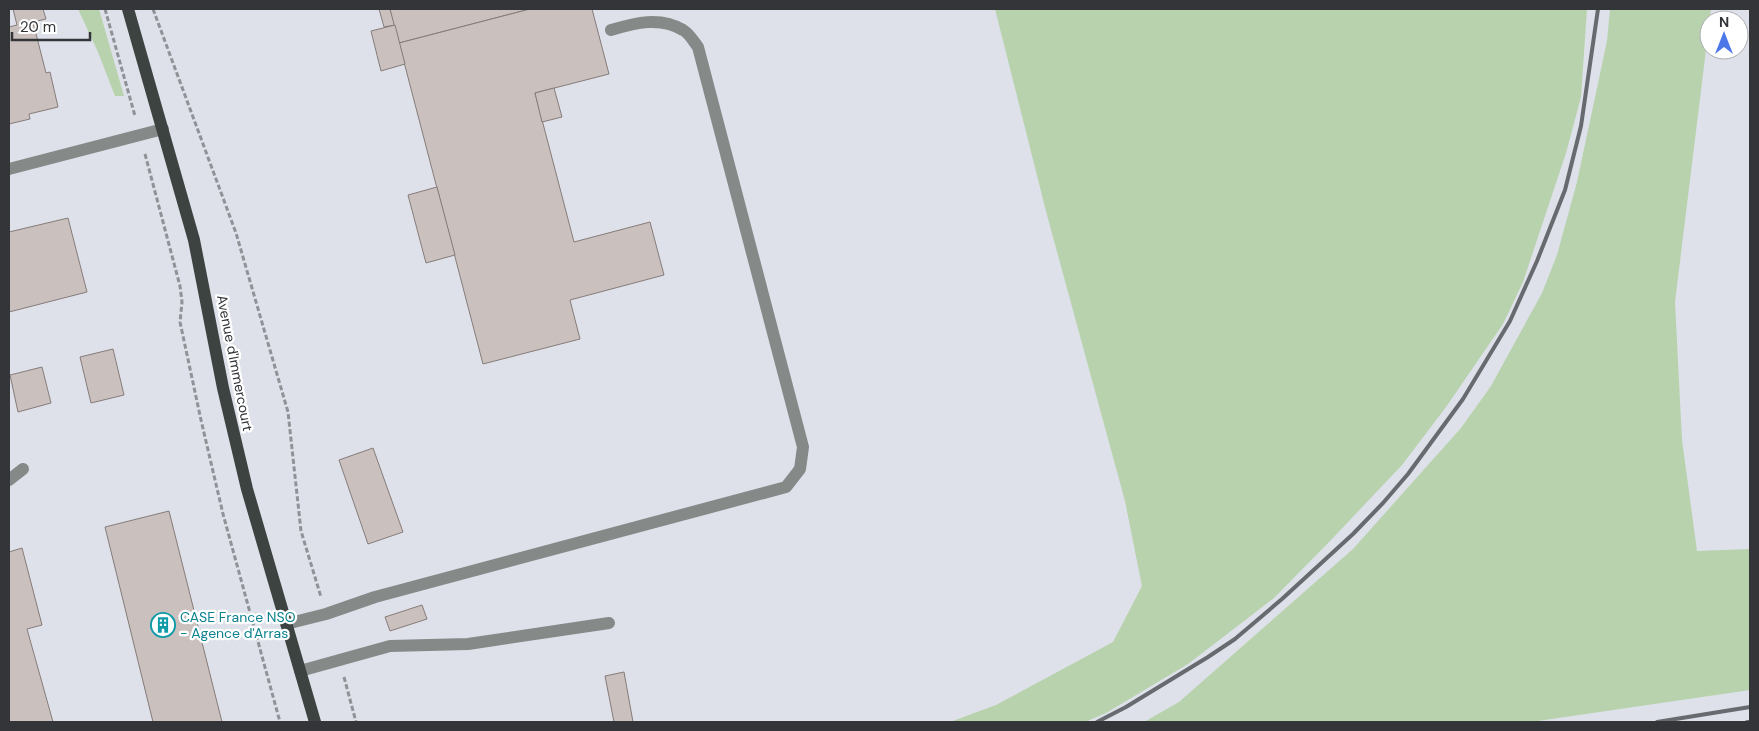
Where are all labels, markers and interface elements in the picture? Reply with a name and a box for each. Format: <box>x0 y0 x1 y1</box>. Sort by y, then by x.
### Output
scale bar <box>12 10 90 42</box>
north arrow <box>1699 10 1749 60</box>
text: N <box>1719 13 1729 31</box>
text: 20 m <box>20 17 56 37</box>
street label: Avenue d'Immercourt <box>213 293 257 433</box>
place label: CASE France NSO - Agence d'Arras <box>180 608 296 642</box>
building icon: CASE France NSO - Agence d'Arras <box>150 612 176 638</box>

